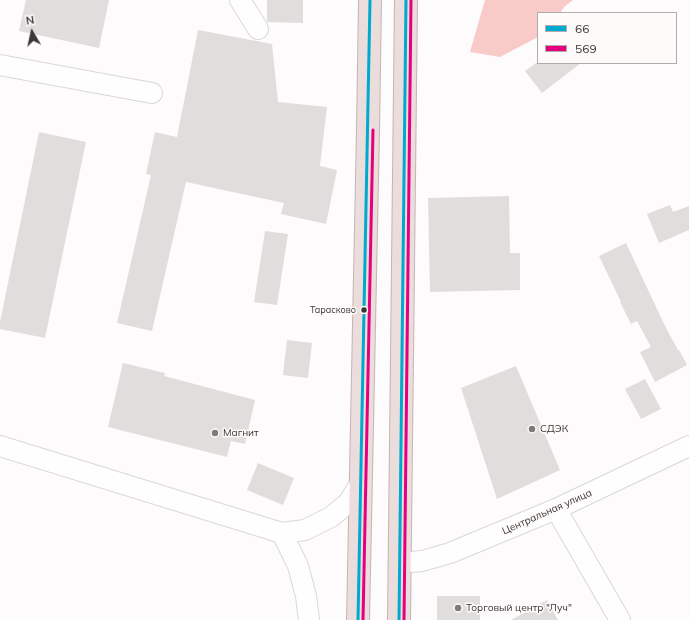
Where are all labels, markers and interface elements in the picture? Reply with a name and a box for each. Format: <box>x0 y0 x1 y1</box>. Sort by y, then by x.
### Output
north arrow <box>12 12 52 52</box>
legend <box>537 12 677 64</box>
text: N <box>25 13 35 28</box>
text: 66 <box>575 21 589 36</box>
text: 569 <box>575 41 597 56</box>
place label: Тарасково <box>310 305 356 315</box>
marker: Тарасково <box>359 305 369 315</box>
place label: СДЭК <box>540 423 568 435</box>
marker: СДЭК <box>527 424 537 434</box>
place label: Магнит <box>223 427 259 439</box>
marker: Магнит <box>210 428 220 438</box>
street label: Центральная улица <box>500 487 594 537</box>
place label: Торговый центр "Луч" <box>466 602 572 614</box>
marker: Торговый центр "Луч" <box>453 603 463 613</box>

